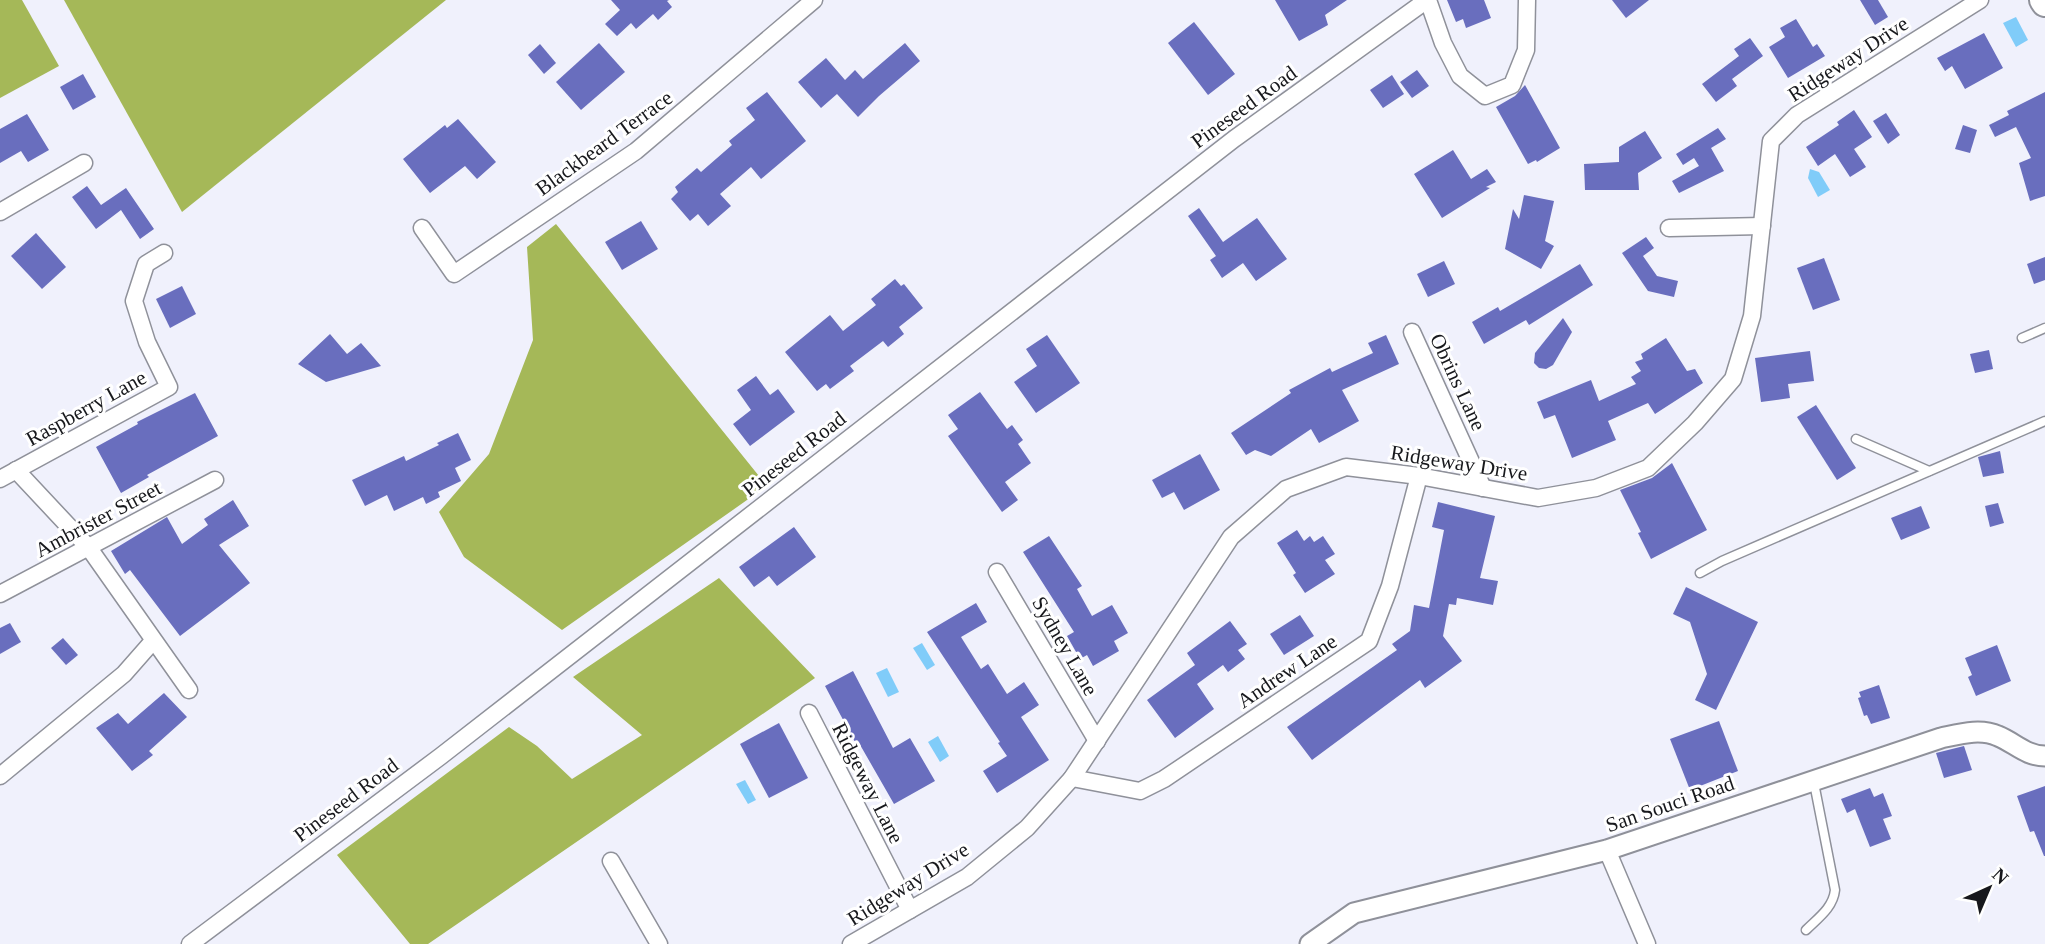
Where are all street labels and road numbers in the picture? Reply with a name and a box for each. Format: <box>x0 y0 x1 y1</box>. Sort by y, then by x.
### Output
street label: Ridgeway Drive <box>1784 11 1912 107</box>
street label: Pineseed Road <box>1187 60 1302 153</box>
street label: Blackbeard Terrace <box>531 85 677 201</box>
street label: Obrins Lane <box>1425 330 1491 434</box>
street label: Raspberry Lane <box>22 365 150 451</box>
street label: Pineseed Road <box>738 406 851 502</box>
street label: Ridgeway Drive <box>1389 440 1529 486</box>
street label: Ambrister Street <box>31 476 165 562</box>
street label: Sydney Lane <box>1027 592 1103 700</box>
street label: Andrew Lane <box>1233 629 1341 713</box>
street label: Ridgeway Lane <box>827 719 909 847</box>
street label: Pineseed Road <box>289 753 403 847</box>
street label: San Souci Road <box>1603 771 1738 837</box>
street label: Ridgeway Drive <box>843 837 973 931</box>

